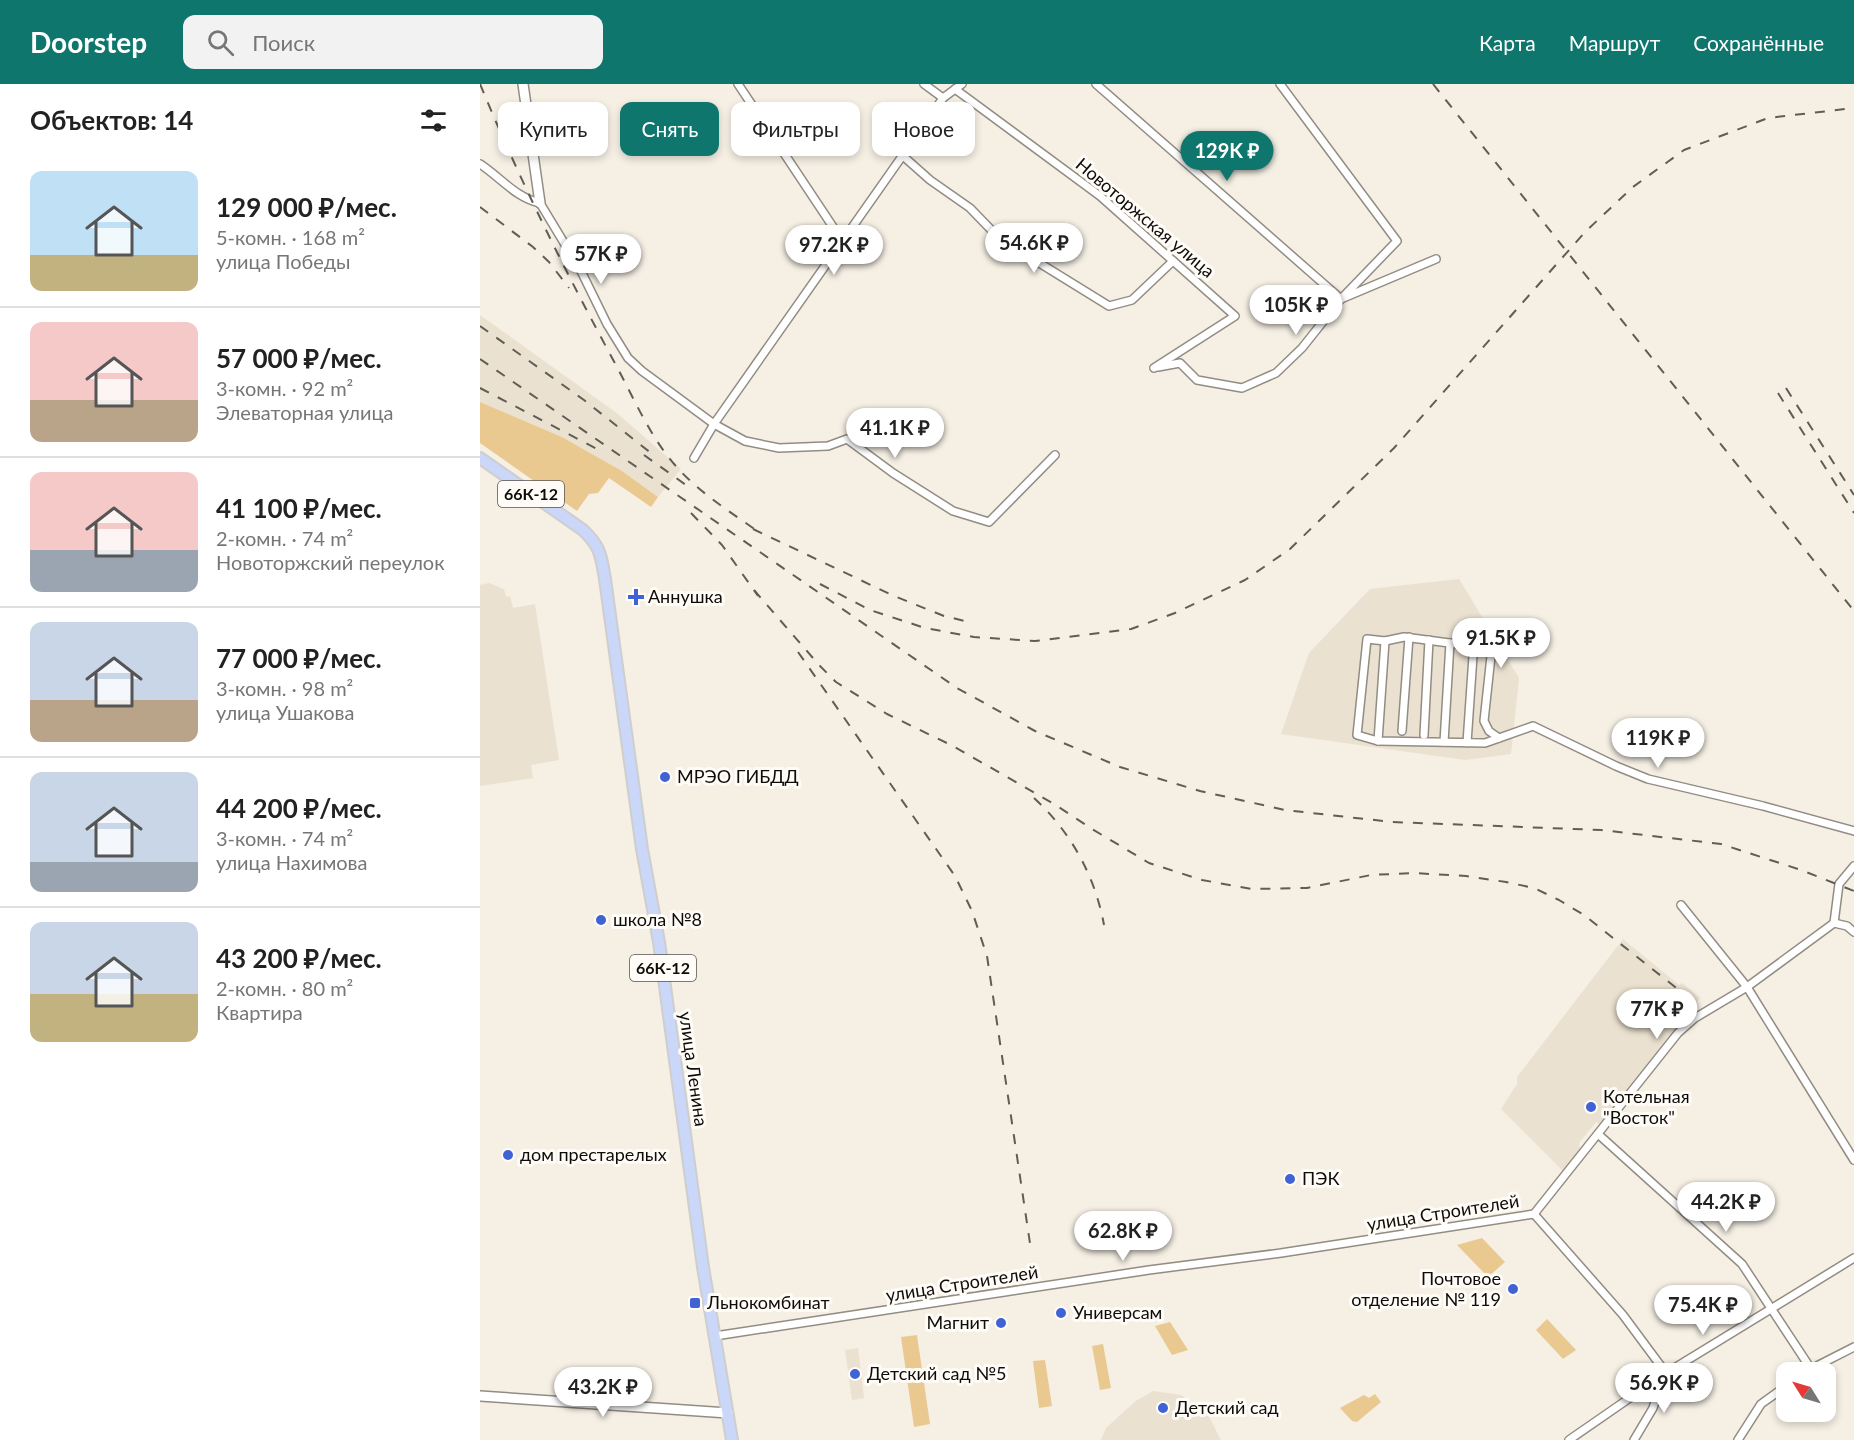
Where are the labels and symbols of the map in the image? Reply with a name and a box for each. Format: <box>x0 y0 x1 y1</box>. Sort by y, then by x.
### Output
pin: 129K ₽ <box>1178 131 1276 182</box>
street label: Новоторжская улица <box>1072 153 1220 282</box>
pin: 54.6K ₽ <box>979 223 1089 274</box>
pin: 97.2K ₽ <box>779 225 889 276</box>
pin: 57K ₽ <box>559 234 643 285</box>
pin: 105K ₽ <box>1247 285 1345 336</box>
pin: 41.1K ₽ <box>840 408 950 459</box>
road number: 66К-12 <box>498 481 564 507</box>
place label: Аннушка <box>648 585 723 607</box>
marker: Аннушка <box>629 590 643 604</box>
pin: 91.5K ₽ <box>1446 618 1556 669</box>
pin: 119K ₽ <box>1609 718 1707 769</box>
place label: МРЭО ГИБДД <box>677 765 799 787</box>
marker: МРЭО ГИБДД <box>658 770 672 784</box>
place label: школа №8 <box>613 908 702 930</box>
marker: школа №8 <box>594 913 608 927</box>
road number: 66К-12 <box>630 955 696 981</box>
pin: 77K ₽ <box>1615 989 1699 1040</box>
street label: улица Ленина <box>675 1010 713 1128</box>
place label: Котельная "Восток" <box>1603 1085 1690 1128</box>
marker: Котельная "Восток" <box>1584 1100 1598 1114</box>
place label: дом престарелых <box>520 1143 667 1165</box>
marker: дом престарелых <box>501 1148 515 1162</box>
place label: ПЭК <box>1302 1167 1339 1189</box>
marker: ПЭК <box>1283 1172 1297 1186</box>
pin: 44.2K ₽ <box>1671 1182 1781 1233</box>
street label: улица Строителей <box>1365 1189 1521 1235</box>
pin: 62.8K ₽ <box>1068 1211 1178 1262</box>
street label: улица Строителей <box>884 1260 1040 1306</box>
place label: Почтовое отделение № 119 <box>1351 1267 1501 1310</box>
marker: Почтовое отделение № 119 <box>1506 1282 1520 1296</box>
pin: 75.4K ₽ <box>1648 1285 1758 1336</box>
place label: Льнокомбинат <box>706 1291 830 1313</box>
marker: Льнокомбинат <box>688 1296 702 1310</box>
place label: Универсам <box>1073 1301 1162 1323</box>
marker: Универсам <box>1054 1306 1068 1320</box>
place label: Магнит <box>927 1311 989 1333</box>
marker: Магнит <box>994 1316 1008 1330</box>
place label: Детский сад №5 <box>867 1362 1007 1384</box>
north arrow <box>1776 1362 1836 1422</box>
pin: 56.9K ₽ <box>1609 1363 1719 1414</box>
pin: 43.2K ₽ <box>548 1367 658 1418</box>
marker: Детский сад №5 <box>848 1367 862 1381</box>
place label: Детский сад <box>1175 1396 1279 1418</box>
marker: Детский сад <box>1156 1401 1170 1415</box>

